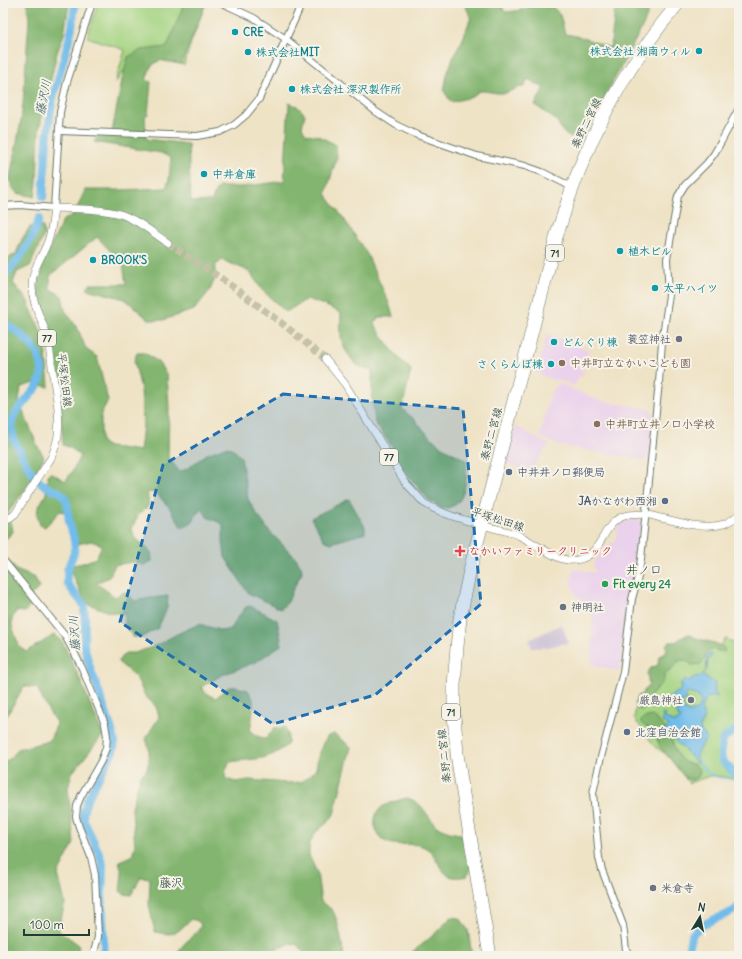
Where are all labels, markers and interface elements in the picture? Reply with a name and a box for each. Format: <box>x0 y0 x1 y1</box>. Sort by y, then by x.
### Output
place label: CRE <box>243 25 264 39</box>
marker: CRE <box>230 27 240 37</box>
place label: 株式会社 湘南ウィル <box>590 44 691 58</box>
place label: 株式会社MIT <box>256 45 320 59</box>
marker: 株式会社 湘南ウィル <box>694 46 704 56</box>
marker: 株式会社MIT <box>243 47 253 57</box>
water label: 藤沢川 <box>32 78 54 116</box>
place label: 株式会社 深沢製作所 <box>300 82 402 96</box>
marker: 株式会社 深沢製作所 <box>287 84 297 94</box>
street label: 秦野二宮線 <box>568 95 604 151</box>
place label: 中井倉庫 <box>212 167 256 181</box>
marker: 中井倉庫 <box>199 169 209 179</box>
place label: 植木ビル <box>628 244 672 258</box>
road number: 71 <box>546 245 564 261</box>
marker: 植木ビル <box>615 246 625 256</box>
place label: BROOK'S <box>101 253 147 267</box>
marker: BROOK'S <box>88 255 98 265</box>
place label: 太平ハイツ <box>663 281 718 295</box>
marker: 太平ハイツ <box>650 283 660 293</box>
road number: 77 <box>38 330 56 346</box>
place label: 蓑笠神社 <box>627 332 671 346</box>
marker: 蓑笠神社 <box>674 334 684 344</box>
place label: どんぐり棟 <box>562 335 618 349</box>
marker: どんぐり棟 <box>549 337 559 347</box>
street label: 平塚松田線 <box>55 352 75 408</box>
place label: 中井町立なかいこども園 <box>570 356 691 370</box>
place label: さくらんぼ棟 <box>477 357 544 371</box>
marker: 中井町立なかいこども園 <box>557 358 567 368</box>
marker: さくらんぼ棟 <box>546 359 556 369</box>
street label: 秦野二宮線 <box>477 406 505 462</box>
place label: 中井町立井ノ口小学校 <box>605 417 715 431</box>
marker: 中井町立井ノ口小学校 <box>592 419 602 429</box>
road number: 77 <box>380 449 398 465</box>
place label: 中井井ノ口郵便局 <box>517 465 605 479</box>
marker: 中井井ノ口郵便局 <box>504 467 514 477</box>
place label: JAかながわ西湘 <box>578 494 657 508</box>
marker: JAかながわ西湘 <box>660 496 670 506</box>
street label: 平塚松田線 <box>470 504 526 534</box>
place label: なかいファミリークリニック <box>469 544 612 558</box>
marker: なかいファミリークリニック <box>454 545 466 557</box>
district label: 井ノ口 <box>626 562 662 577</box>
place label: Fit every 24 <box>613 577 671 592</box>
marker: Fit every 24 <box>600 579 610 589</box>
place label: 神明社 <box>571 600 604 614</box>
marker: 神明社 <box>558 602 568 612</box>
water label: 藤沢川 <box>65 615 83 651</box>
place label: 厳島神社 <box>639 693 683 707</box>
marker: 厳島神社 <box>686 695 696 705</box>
road number: 71 <box>442 704 460 720</box>
place label: 北窪自治会館 <box>635 725 701 739</box>
marker: 北窪自治会館 <box>622 727 632 737</box>
street label: 秦野二宮線 <box>434 728 454 784</box>
district label: 藤沢 <box>159 875 183 890</box>
place label: 米倉寺 <box>661 881 694 895</box>
marker: 米倉寺 <box>648 883 658 893</box>
north arrow <box>680 897 720 937</box>
text: N <box>697 900 707 915</box>
scale bar <box>24 911 89 937</box>
text: 100 m <box>30 917 64 932</box>

